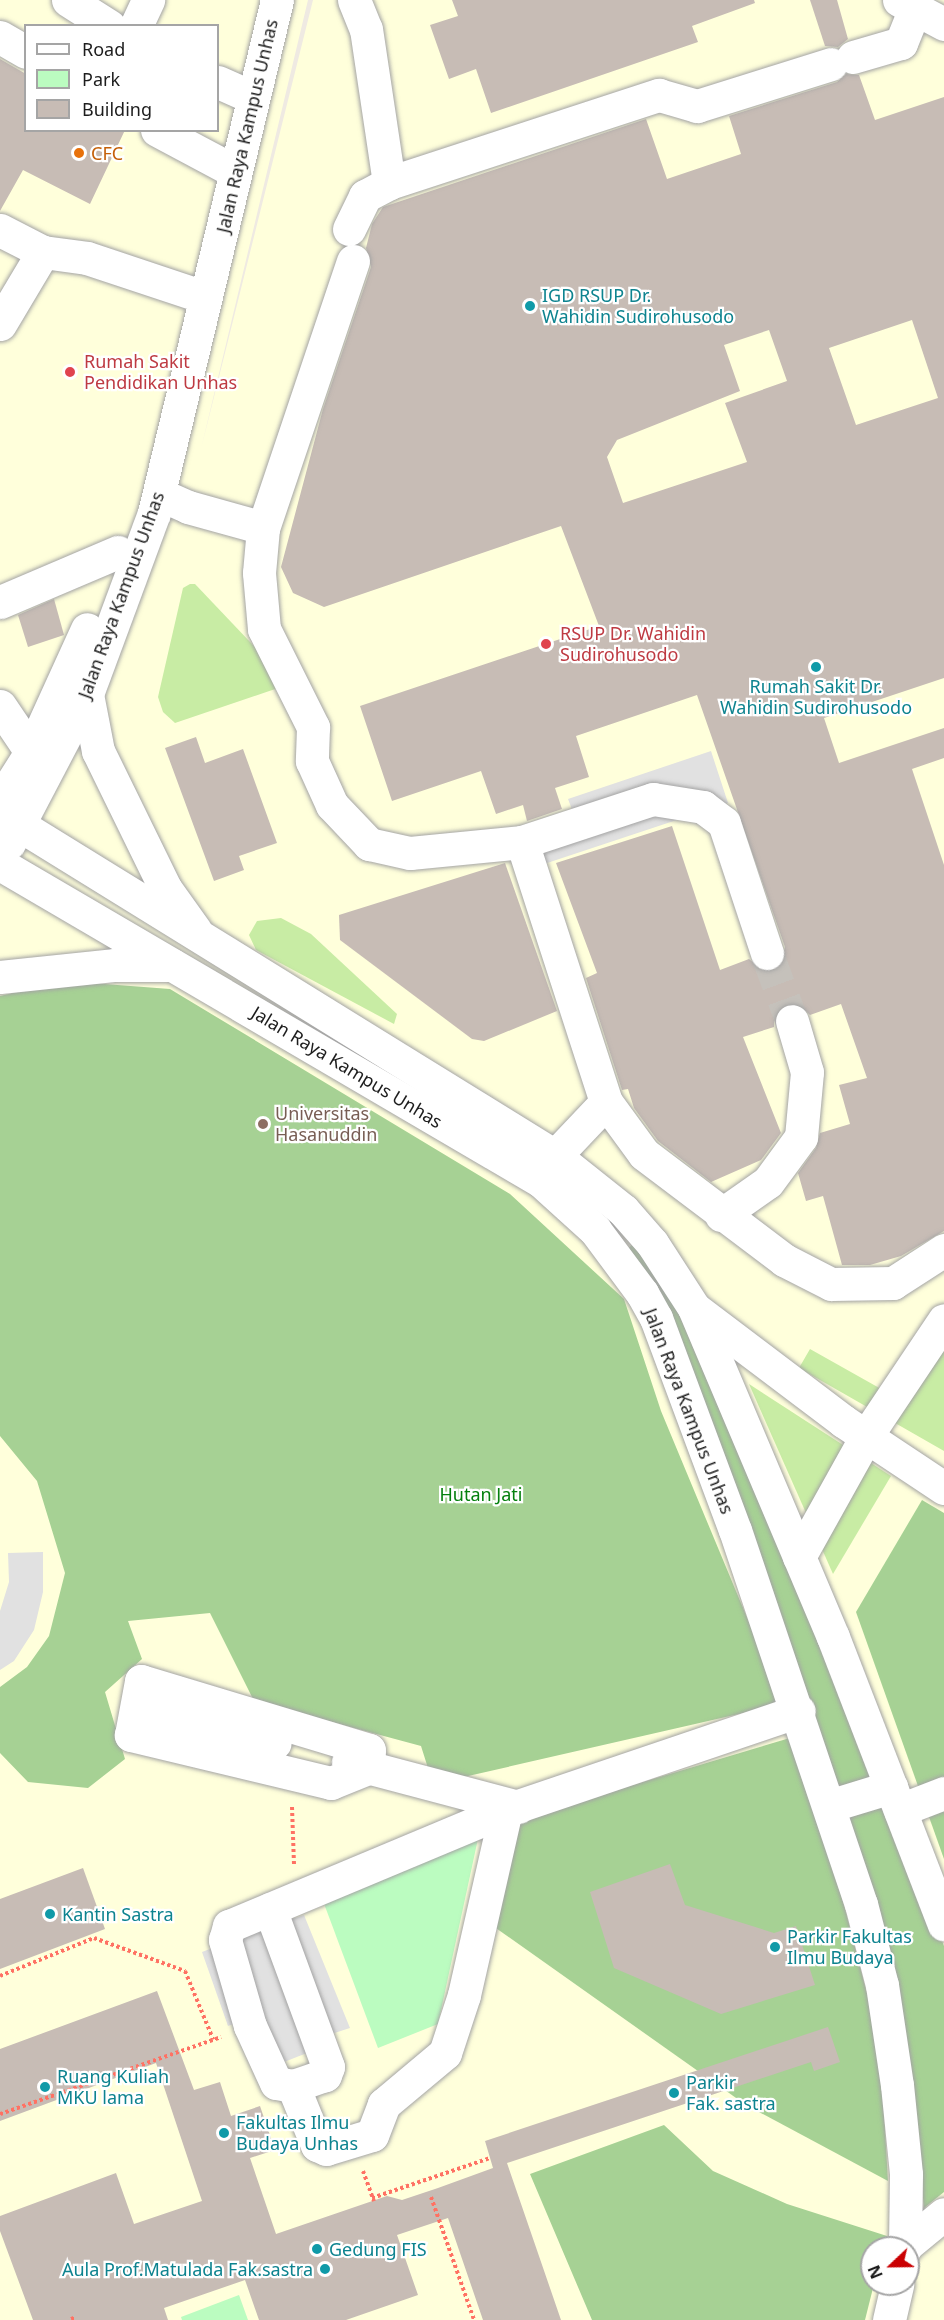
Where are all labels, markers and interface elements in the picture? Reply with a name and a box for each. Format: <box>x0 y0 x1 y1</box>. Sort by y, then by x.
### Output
street label: Jalan Raya Kampus Unhas <box>212 17 282 235</box>
legend <box>24 24 219 132</box>
text: Road <box>82 37 125 61</box>
text: Park <box>82 67 120 91</box>
text: Building <box>82 97 152 121</box>
place label: CFC <box>91 142 123 164</box>
marker: CFC <box>72 146 86 160</box>
place label: IGD RSUP Dr. Wahidin Sudirohusodo <box>542 285 734 328</box>
marker: IGD RSUP Dr. Wahidin Sudirohusodo <box>523 299 537 313</box>
place label: Rumah Sakit Pendidikan Unhas <box>84 351 237 394</box>
marker: Rumah Sakit Pendidikan Unhas <box>61 363 79 381</box>
street label: Jalan Raya Kampus Unhas <box>73 489 169 701</box>
place label: RSUP Dr. Wahidin Sudirohusodo <box>560 623 706 666</box>
marker: RSUP Dr. Wahidin Sudirohusodo <box>537 635 555 653</box>
marker: Rumah Sakit Dr. Wahidin Sudirohusodo <box>809 660 823 674</box>
place label: Rumah Sakit Dr. Wahidin Sudirohusodo <box>720 676 912 718</box>
street label: Jalan Raya Kampus Unhas <box>248 1001 446 1133</box>
place label: Universitas Hasanuddin <box>275 1103 377 1146</box>
marker: Universitas Hasanuddin <box>256 1117 270 1131</box>
street label: Jalan Raya Kampus Unhas <box>640 1305 738 1517</box>
park label: Hutan Jati <box>439 1483 523 1505</box>
place label: Kantin Sastra <box>62 1903 174 1925</box>
marker: Kantin Sastra <box>43 1907 57 1921</box>
place label: Parkir Fakultas Ilmu Budaya <box>787 1926 912 1968</box>
marker: Parkir Fakultas Ilmu Budaya <box>768 1940 782 1954</box>
place label: Ruang Kuliah MKU lama <box>57 2066 169 2108</box>
place label: Parkir Fak. sastra <box>686 2072 776 2114</box>
marker: Ruang Kuliah MKU lama <box>38 2080 52 2094</box>
marker: Parkir Fak. sastra <box>667 2086 681 2100</box>
place label: Fakultas Ilmu Budaya Unhas <box>236 2112 358 2154</box>
marker: Fakultas Ilmu Budaya Unhas <box>217 2126 231 2140</box>
north arrow <box>860 2236 920 2296</box>
place label: Gedung FIS <box>329 2238 427 2260</box>
marker: Gedung FIS <box>310 2242 324 2256</box>
place label: Aula Prof.Matulada Fak.sastra <box>62 2258 313 2280</box>
marker: Aula Prof.Matulada Fak.sastra <box>318 2262 332 2276</box>
text: N <box>863 2262 888 2282</box>

